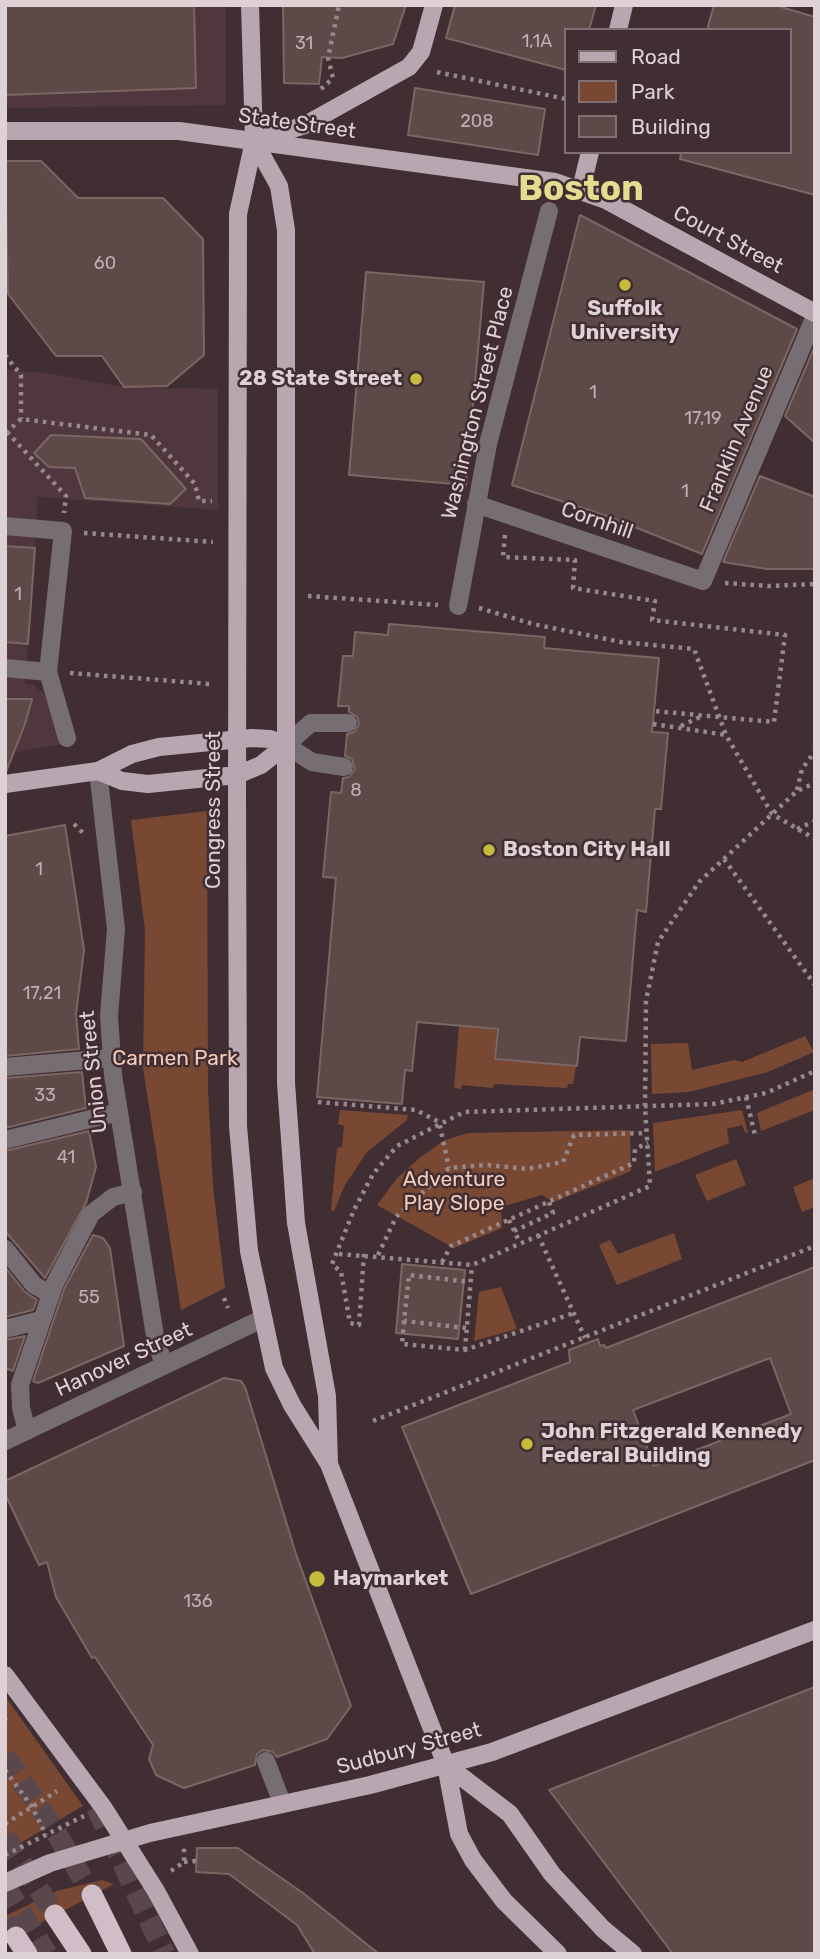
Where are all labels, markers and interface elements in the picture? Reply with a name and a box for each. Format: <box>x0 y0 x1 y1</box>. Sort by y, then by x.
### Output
legend <box>564 28 792 154</box>
house number: 1,1A <box>522 31 552 53</box>
house number: 31 <box>295 33 313 55</box>
text: Road <box>631 44 681 69</box>
text: Park <box>631 79 675 104</box>
street label: State Street <box>237 103 357 145</box>
house number: 208 <box>460 111 494 133</box>
text: Building <box>631 114 711 139</box>
district label: Boston <box>518 169 644 211</box>
street label: Court Street <box>669 201 787 279</box>
house number: 60 <box>94 253 116 275</box>
marker: Suffolk University <box>617 277 633 293</box>
street label: Washington Street Place <box>437 284 519 522</box>
place label: Suffolk University <box>571 296 679 346</box>
street label: Franklin Avenue <box>695 362 779 516</box>
place label: 28 State Street <box>239 366 402 392</box>
marker: 28 State Street <box>408 371 424 387</box>
house number: 1 <box>589 382 597 404</box>
house number: 17,19 <box>684 408 722 430</box>
house number: 1 <box>681 481 689 503</box>
street label: Cornhill <box>558 497 636 545</box>
house number: 1 <box>14 584 22 606</box>
street label: Congress Street <box>201 731 227 889</box>
house number: 8 <box>350 780 362 802</box>
place label: Boston City Hall <box>503 837 670 863</box>
marker: Boston City Hall <box>481 842 497 858</box>
house number: 1 <box>35 859 43 881</box>
house number: 17,21 <box>23 983 61 1005</box>
street label: Union Street <box>75 1009 113 1135</box>
park label: Carmen Park <box>112 1046 238 1072</box>
house number: 33 <box>34 1085 56 1107</box>
house number: 41 <box>57 1147 75 1169</box>
park label: Adventure Play Slope <box>403 1167 505 1217</box>
house number: 55 <box>78 1287 100 1309</box>
street label: Hanover Street <box>52 1317 196 1403</box>
place label: John Fitzgerald Kennedy Federal Building <box>541 1419 802 1469</box>
marker: John Fitzgerald Kennedy Federal Building <box>519 1436 535 1452</box>
place label: Haymarket <box>333 1566 448 1592</box>
marker: Haymarket <box>307 1569 327 1589</box>
house number: 136 <box>183 1591 213 1613</box>
street label: Sudbury Street <box>334 1718 484 1780</box>

